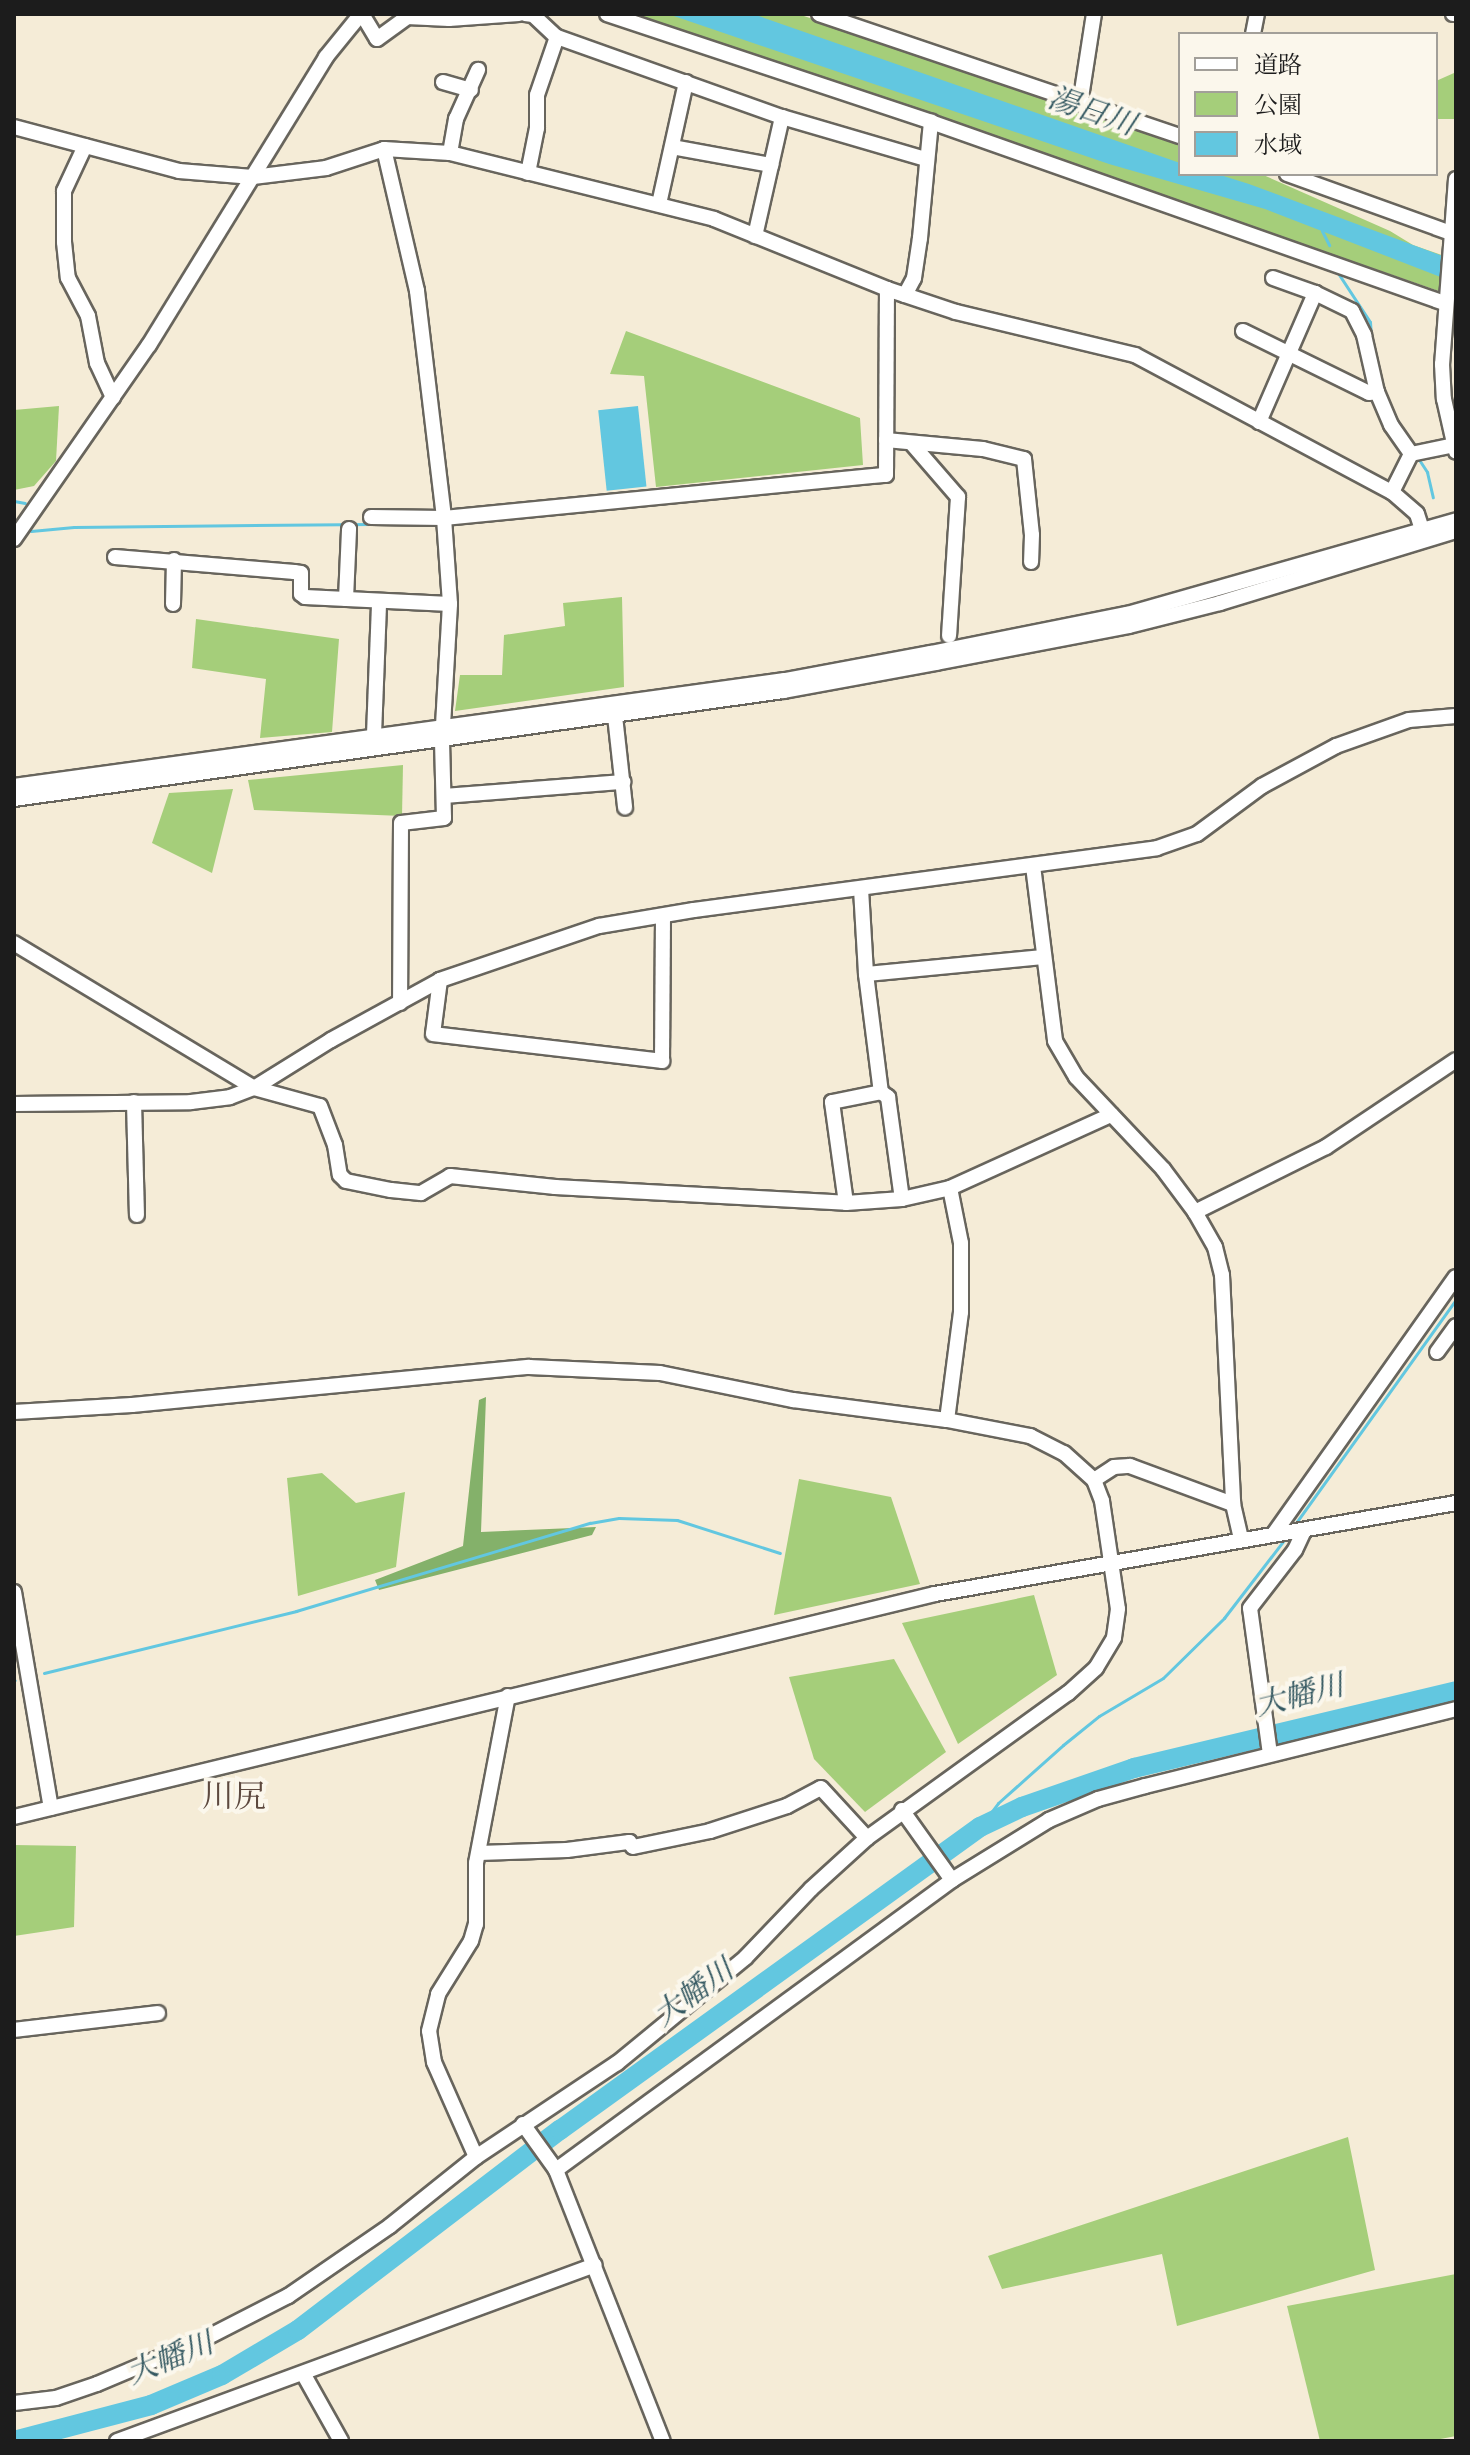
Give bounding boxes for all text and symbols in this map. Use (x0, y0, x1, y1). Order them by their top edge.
legend (1178, 32, 1438, 176)
text: 道路 (1254, 50, 1302, 84)
water label: 湯日川 (1043, 82, 1139, 146)
text: 公園 (1254, 90, 1302, 124)
text: 水域 (1254, 130, 1302, 164)
water label: 大幡川 (1252, 1670, 1348, 1726)
district label: 川尻 (202, 1780, 266, 1818)
water label: 大幡川 (648, 1954, 742, 2036)
water label: 大幡川 (123, 2327, 219, 2395)

